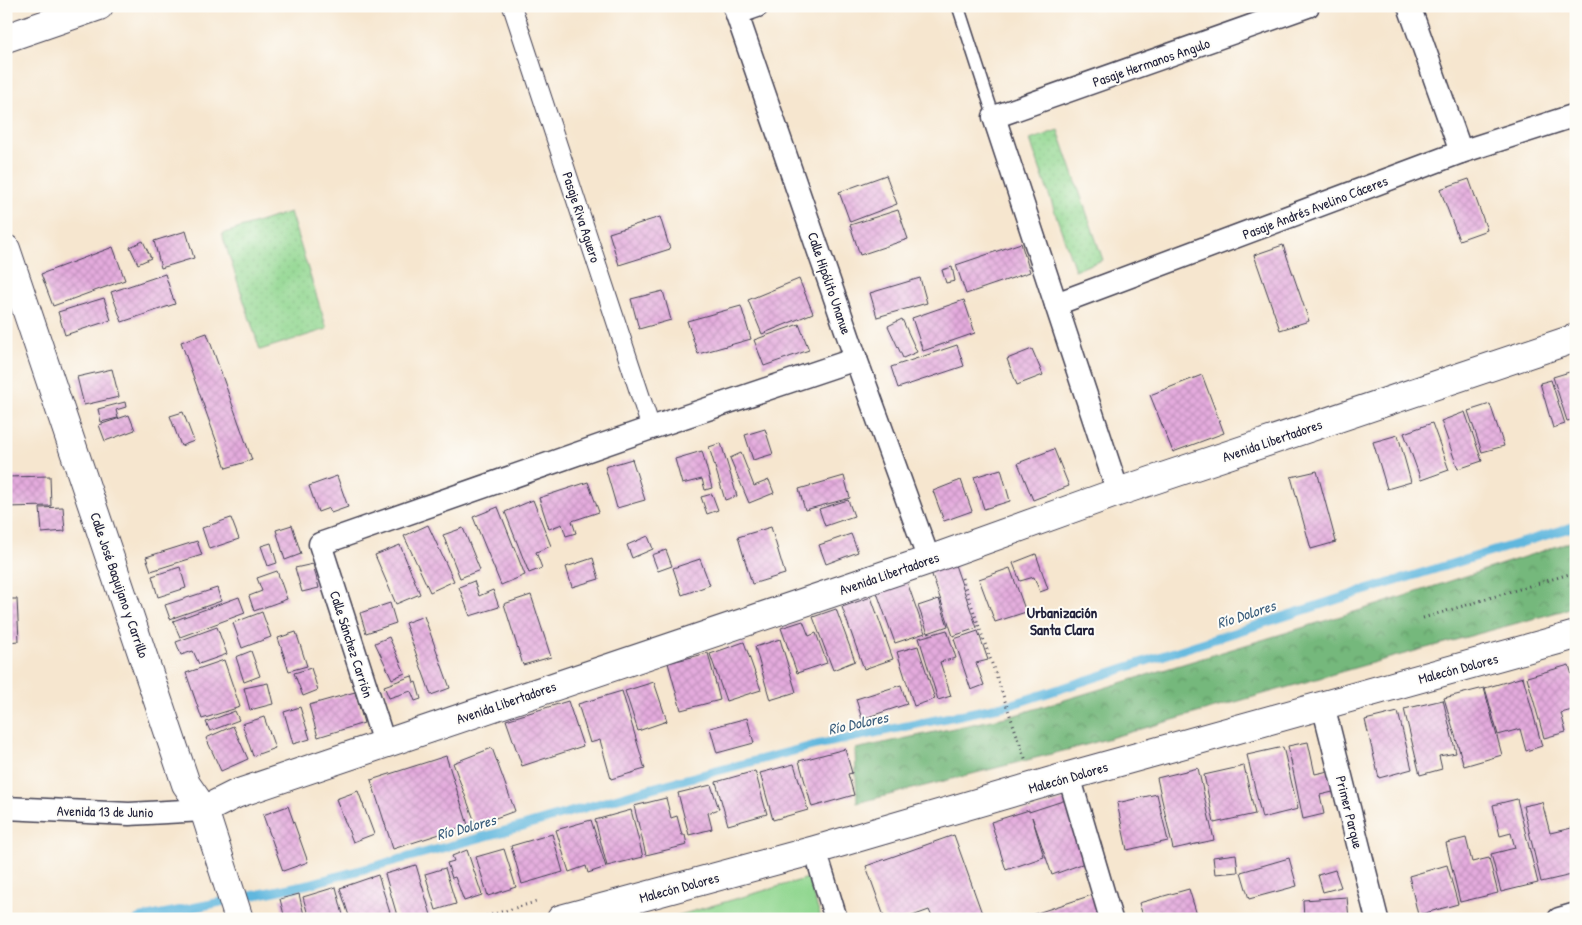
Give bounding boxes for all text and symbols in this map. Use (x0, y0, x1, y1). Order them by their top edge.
street label: Pasaje Hermanos Angulo (1090, 33, 1213, 92)
street label: Pasaje Riva Aguero (557, 169, 606, 265)
street label: Pasaje Andrés Avelino Cáceres (1240, 171, 1391, 244)
street label: Calle Hipólito Unanue (803, 229, 857, 337)
street label: Avenida Libertadores (1220, 414, 1324, 466)
street label: Calle José Baquijano y Carrillo (85, 510, 154, 661)
street label: Avenida Libertadores (837, 547, 941, 599)
street label: Calle Sánchez Carrión (326, 588, 378, 700)
water label: Río Dolores (1214, 594, 1279, 633)
district label: Urbanización Santa Clara (1027, 602, 1097, 640)
street label: Malecón Dolores (1416, 648, 1500, 688)
street label: Avenida Libertadores (454, 676, 558, 728)
water label: Río Dolores (826, 706, 891, 740)
street label: Malecón Dolores (1026, 757, 1110, 797)
street label: Primer Parque (1331, 774, 1368, 851)
street label: Avenida 13 de Junio (57, 801, 154, 821)
water label: Río Dolores (434, 809, 499, 845)
street label: Malecón Dolores (637, 867, 721, 907)

